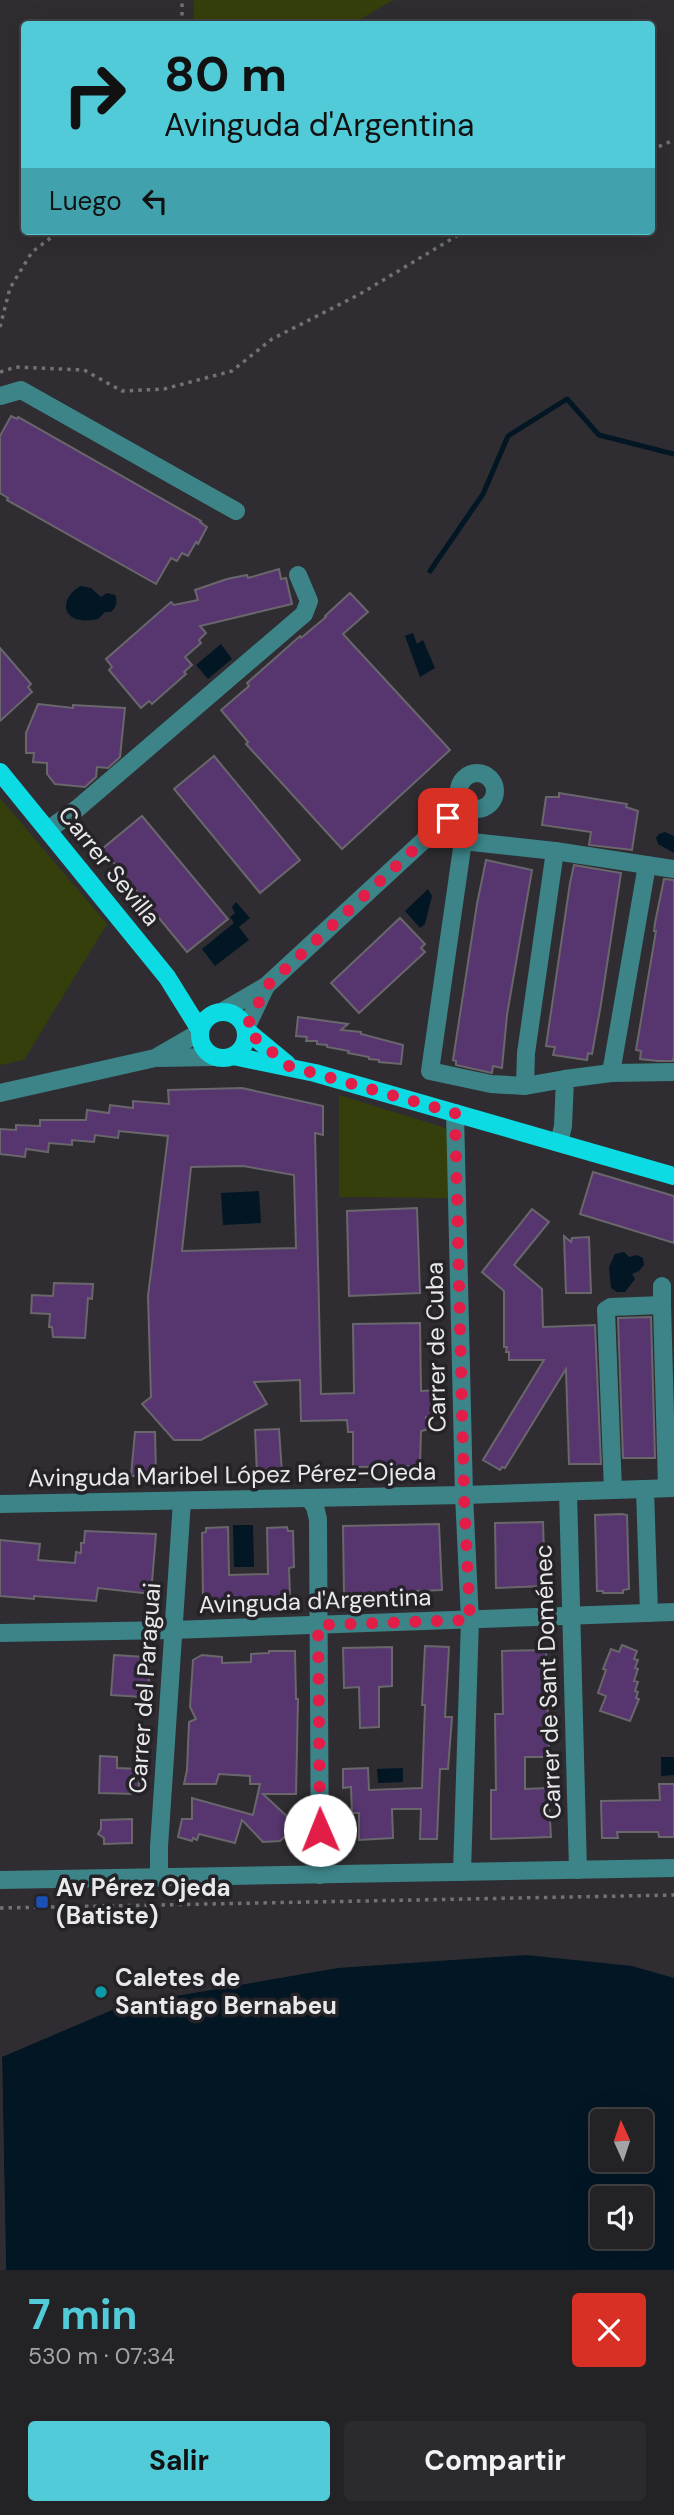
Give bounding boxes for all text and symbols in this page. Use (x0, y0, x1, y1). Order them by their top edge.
text: 80 m (164, 42, 287, 106)
icon: right (49, 49, 140, 140)
text: Avinguda d'Argentina (164, 104, 474, 146)
icon: left (136, 182, 174, 220)
text: Luego (49, 184, 122, 218)
pin (418, 788, 478, 848)
street label: Carrer Sevilla (51, 799, 167, 932)
icon: arrive (429, 799, 467, 837)
street label: Carrer de Cuba (419, 1261, 452, 1433)
street label: Avinguda Maribel López Pérez-Ojeda (28, 1455, 436, 1494)
street label: Carrer de Sant Doménec (527, 1544, 568, 1820)
street label: Avinguda d'Argentina (198, 1581, 432, 1620)
street label: Carrer del Paraguai (122, 1582, 167, 1794)
position arrow (283, 1793, 357, 1867)
place label: Av Pérez Ojeda (Batiste) (56, 1872, 231, 1931)
marker: Av Pérez Ojeda (Batiste) (34, 1894, 50, 1910)
place label: Caletes de Santiago Bernabeu (115, 1962, 337, 2021)
marker: Caletes de Santiago Bernabeu (93, 1984, 109, 2000)
north arrow (590, 2109, 653, 2172)
map controls (590, 2109, 653, 2249)
button: sound (590, 2186, 653, 2249)
text: 7 min (28, 2287, 137, 2342)
button: close (572, 2293, 646, 2367)
text: 530 m · 07:34 (28, 2341, 175, 2371)
button: Salir (28, 2421, 330, 2501)
button: Compartir (344, 2421, 646, 2501)

